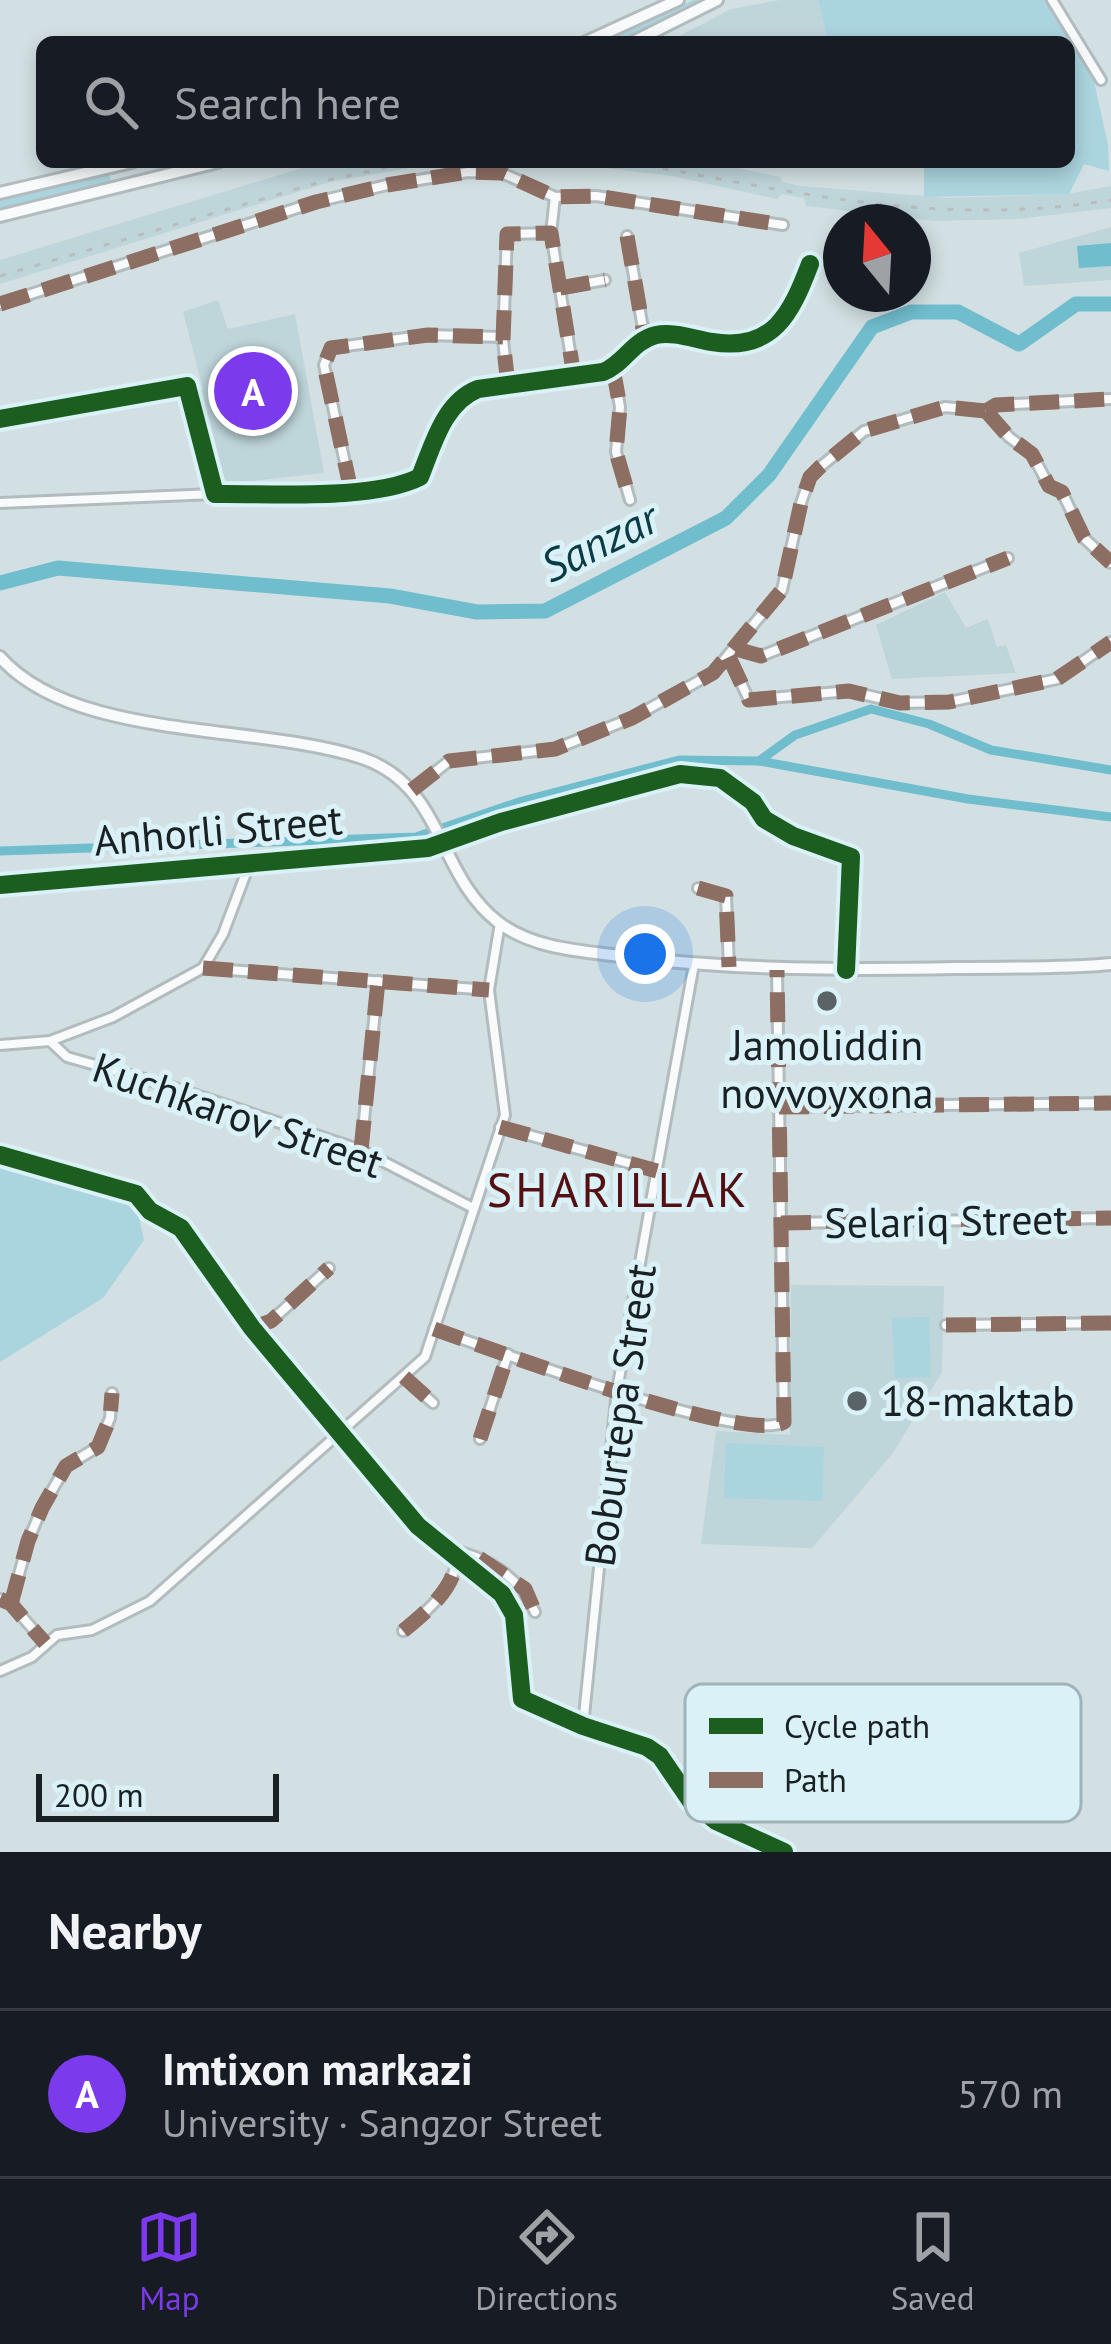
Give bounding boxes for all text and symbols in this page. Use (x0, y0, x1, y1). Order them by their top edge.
search box (36, 36, 1075, 168)
icon: search (78, 69, 144, 135)
text: Search here (174, 73, 401, 131)
north arrow (823, 204, 931, 312)
pin: A (214, 346, 292, 436)
water label: Sanzar (530, 487, 670, 594)
street label: Anhorli Street (91, 791, 345, 868)
your location (615, 924, 675, 984)
marker: Jamoliddin novvoyxona (814, 988, 840, 1014)
place label: Jamoliddin novvoyxona (720, 1017, 934, 1120)
street label: Kuchkarov Street (86, 1039, 391, 1190)
district label: SHARILLAK (487, 1158, 749, 1220)
street label: Selariq Street (824, 1191, 1068, 1250)
street label: Boburtepa Street (571, 1260, 668, 1570)
place label: 18-maktab (881, 1373, 1075, 1428)
marker: 18-maktab (844, 1388, 870, 1414)
legend (685, 1684, 1081, 1822)
text: Cycle path (784, 1704, 930, 1747)
text: Path (784, 1758, 847, 1801)
scale bar (36, 1768, 279, 1821)
text: 200 m (54, 1773, 144, 1816)
text: Nearby (48, 1897, 202, 1963)
text: Imtixon markazi (162, 2039, 473, 2097)
text: A (75, 2068, 99, 2119)
text: 570 m (957, 2068, 1063, 2119)
text: University · Sangzor Street (162, 2097, 602, 2148)
tab: Map (136, 2204, 202, 2319)
tab: Directions (475, 2204, 618, 2319)
tab: Saved (891, 2204, 975, 2319)

